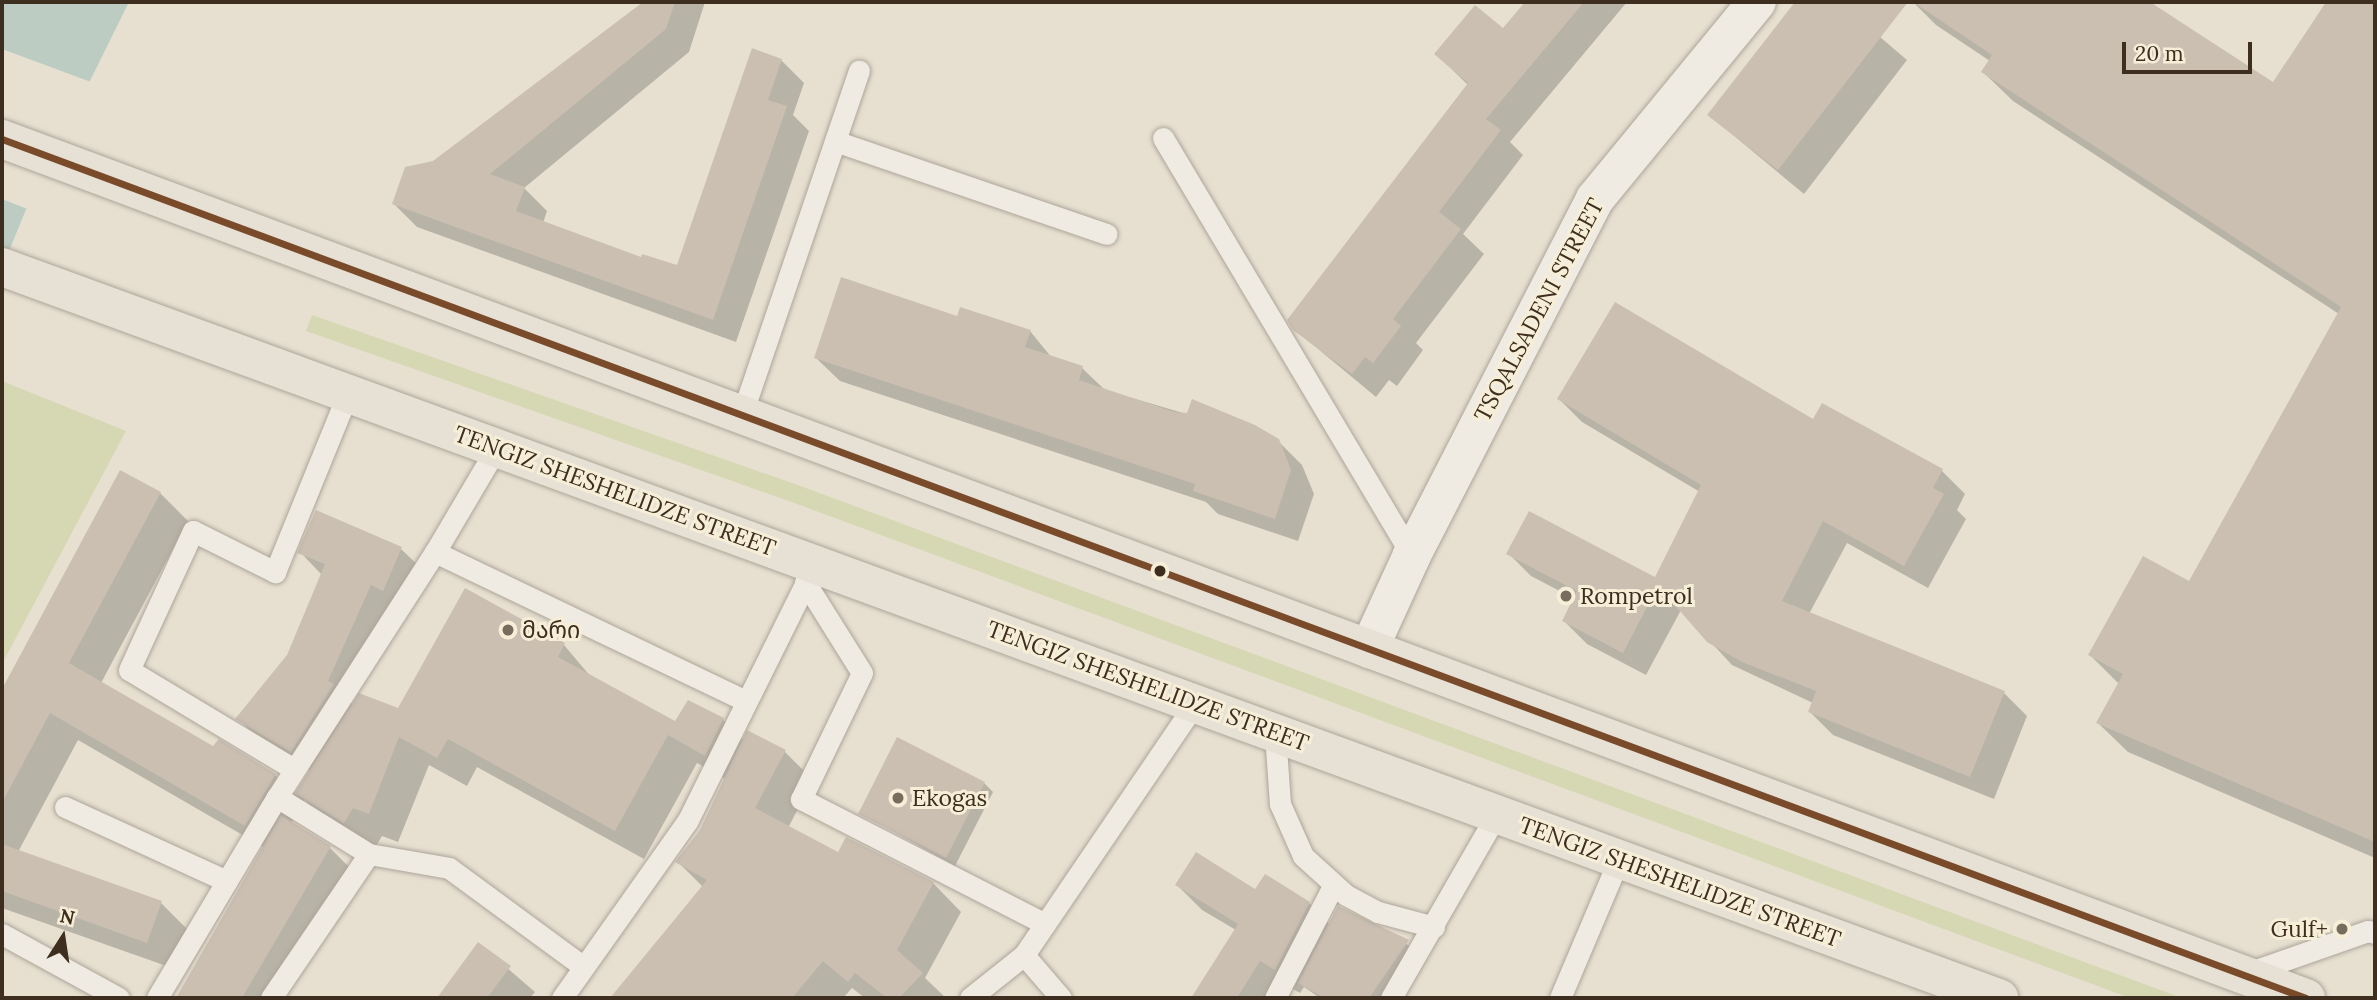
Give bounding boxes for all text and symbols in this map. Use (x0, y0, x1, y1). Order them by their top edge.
scale bar (2125, 28, 2254, 72)
text: 20 m (2135, 40, 2184, 67)
street label: TSQALSADENI STREET (1468, 194, 1610, 426)
street label: TENGIZ SHESHELIDZE STREET (450, 420, 780, 562)
unlabelled marker (1153, 564, 1167, 578)
place label: Rompetrol (1580, 582, 1693, 610)
marker: Rompetrol (1558, 588, 1574, 604)
street label: TENGIZ SHESHELIDZE STREET (983, 615, 1313, 757)
place label: მარი (522, 616, 580, 644)
marker: მარი (500, 622, 516, 638)
place label: Ekogas (912, 784, 987, 812)
marker: Ekogas (890, 790, 906, 806)
street label: TENGIZ SHESHELIDZE STREET (1515, 811, 1845, 953)
north arrow (28, 902, 98, 972)
text: N (58, 903, 77, 930)
place label: Gulf+ (2271, 915, 2328, 943)
marker: Gulf+ (2334, 921, 2350, 937)

